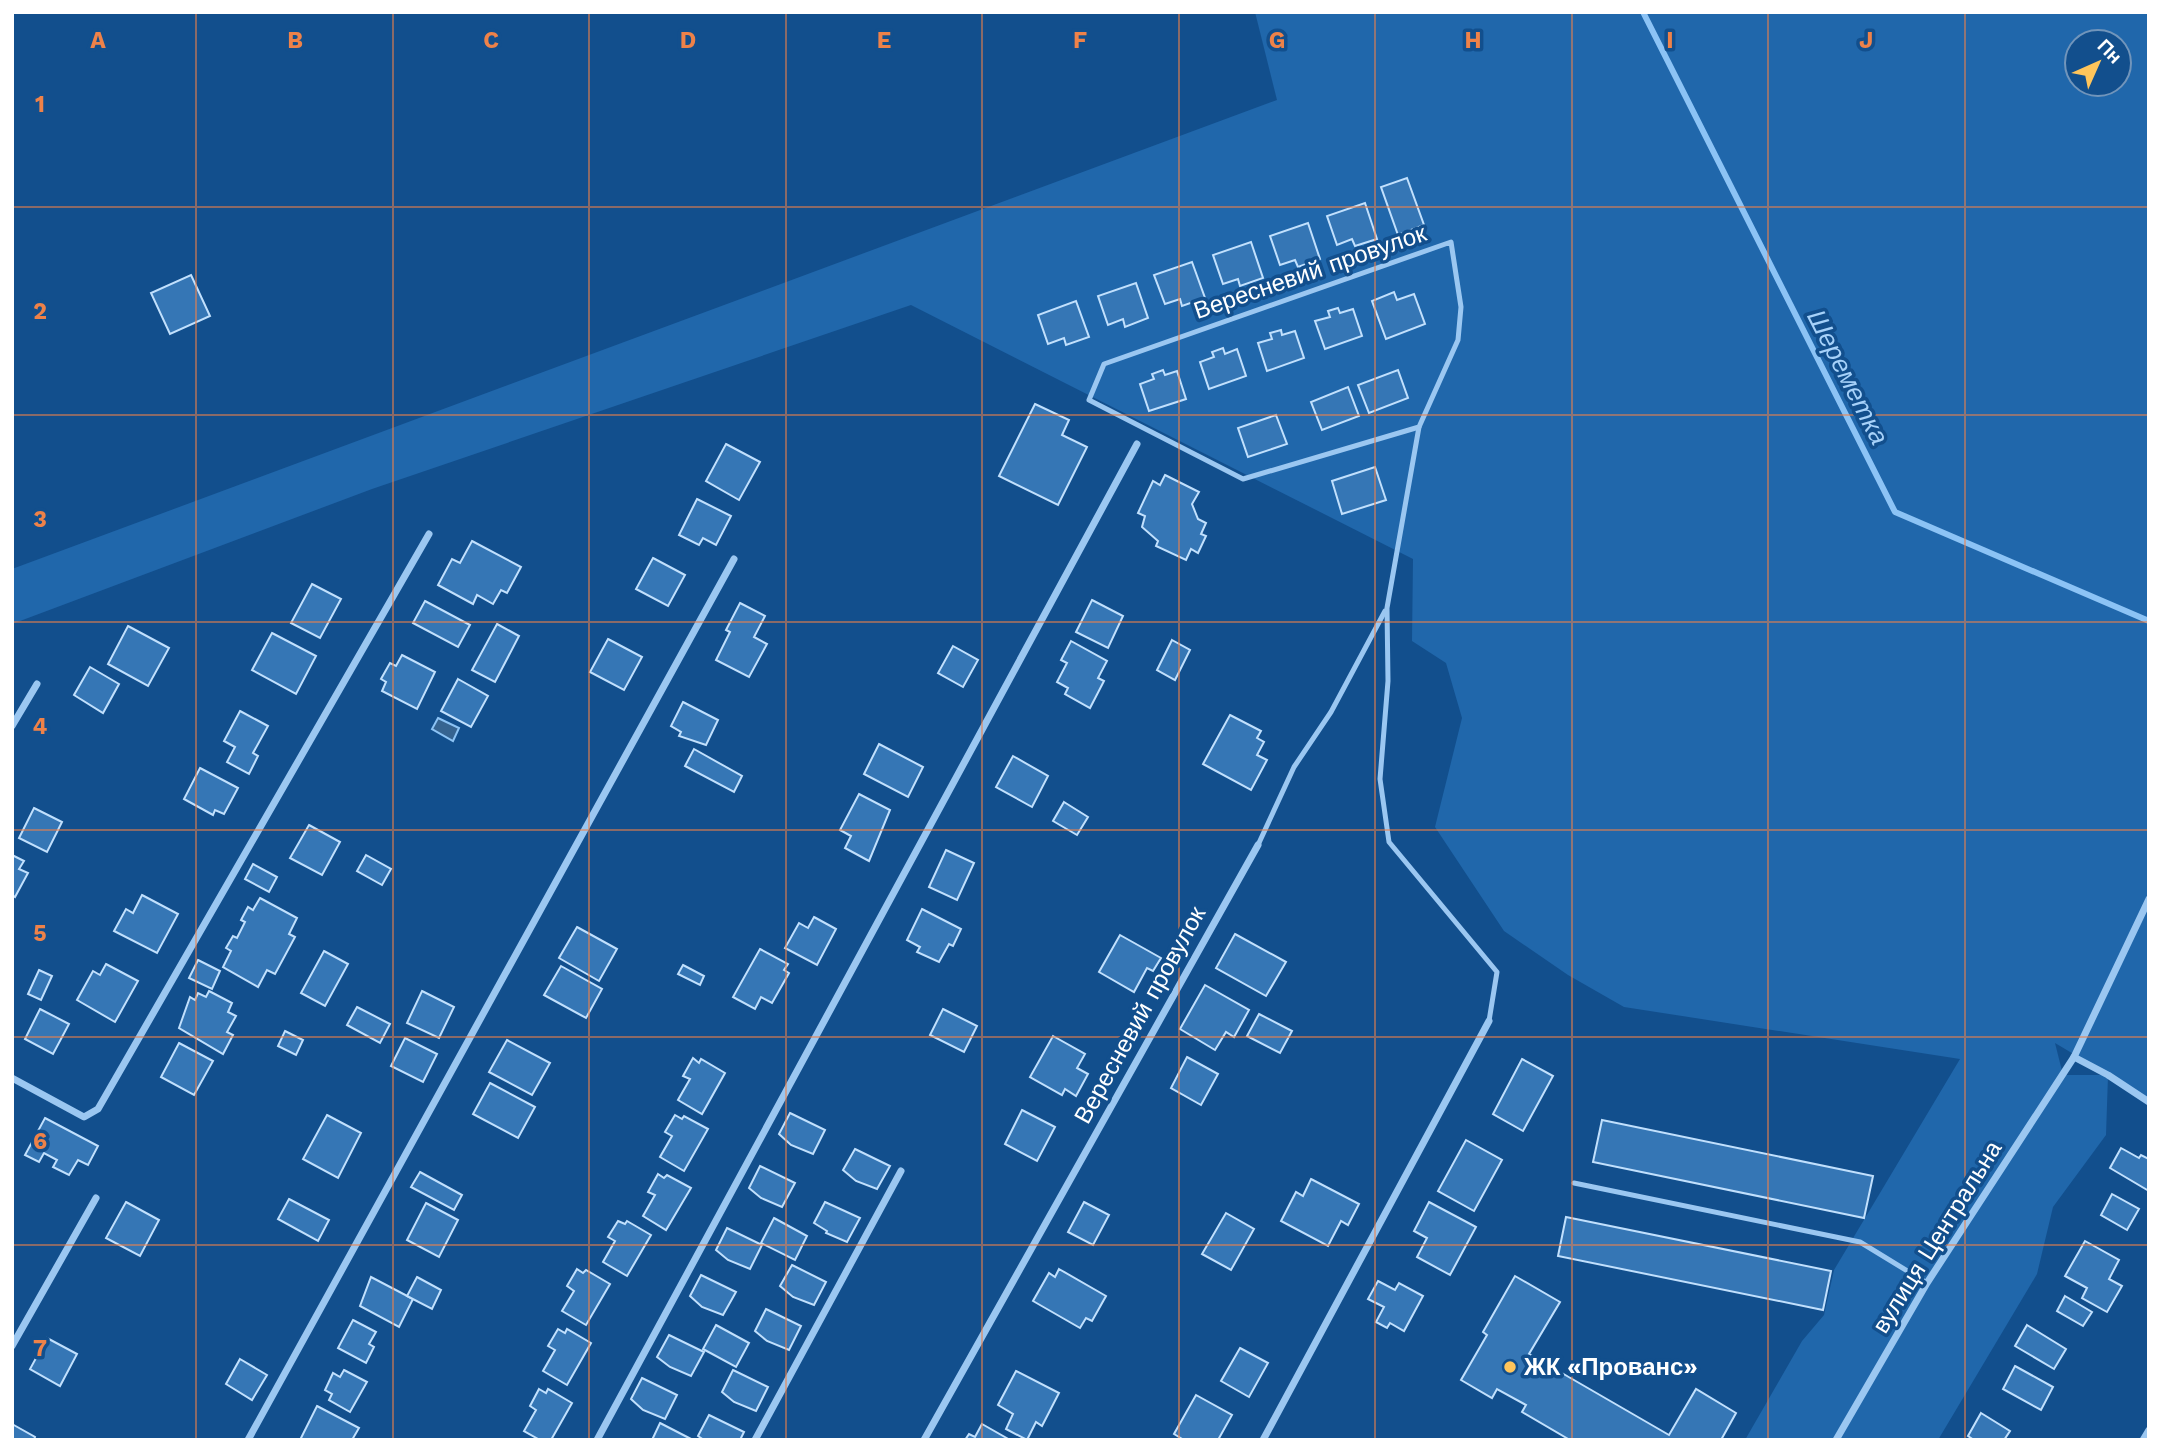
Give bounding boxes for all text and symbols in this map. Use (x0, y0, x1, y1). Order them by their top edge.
text: A (90, 27, 106, 54)
text: B (287, 27, 303, 54)
text: C (483, 27, 499, 54)
text: D (680, 27, 696, 54)
text: E (877, 27, 891, 54)
text: F (1073, 27, 1087, 54)
text: G (1269, 27, 1285, 54)
text: H (1464, 27, 1482, 54)
text: I (1666, 27, 1674, 54)
text: J (1859, 27, 1873, 54)
north arrow (2063, 28, 2133, 98)
text: Пн (2093, 34, 2127, 68)
text: 1 (35, 91, 45, 118)
street label: Вересневий провулок (1190, 219, 1430, 325)
text: 2 (33, 298, 47, 325)
water label: Шереметка (1801, 305, 1895, 449)
text: 3 (33, 506, 47, 533)
text: 4 (33, 713, 48, 740)
street label: Вересневий провулок (1069, 901, 1212, 1128)
text: 5 (33, 920, 47, 947)
text: 6 (33, 1128, 47, 1155)
street label: вулиця Центральна (1867, 1135, 2008, 1338)
text: 7 (33, 1335, 47, 1362)
place label: ЖК «Прованс» (1523, 1353, 1697, 1381)
marker: ЖК «Прованс» (1502, 1359, 1518, 1375)

